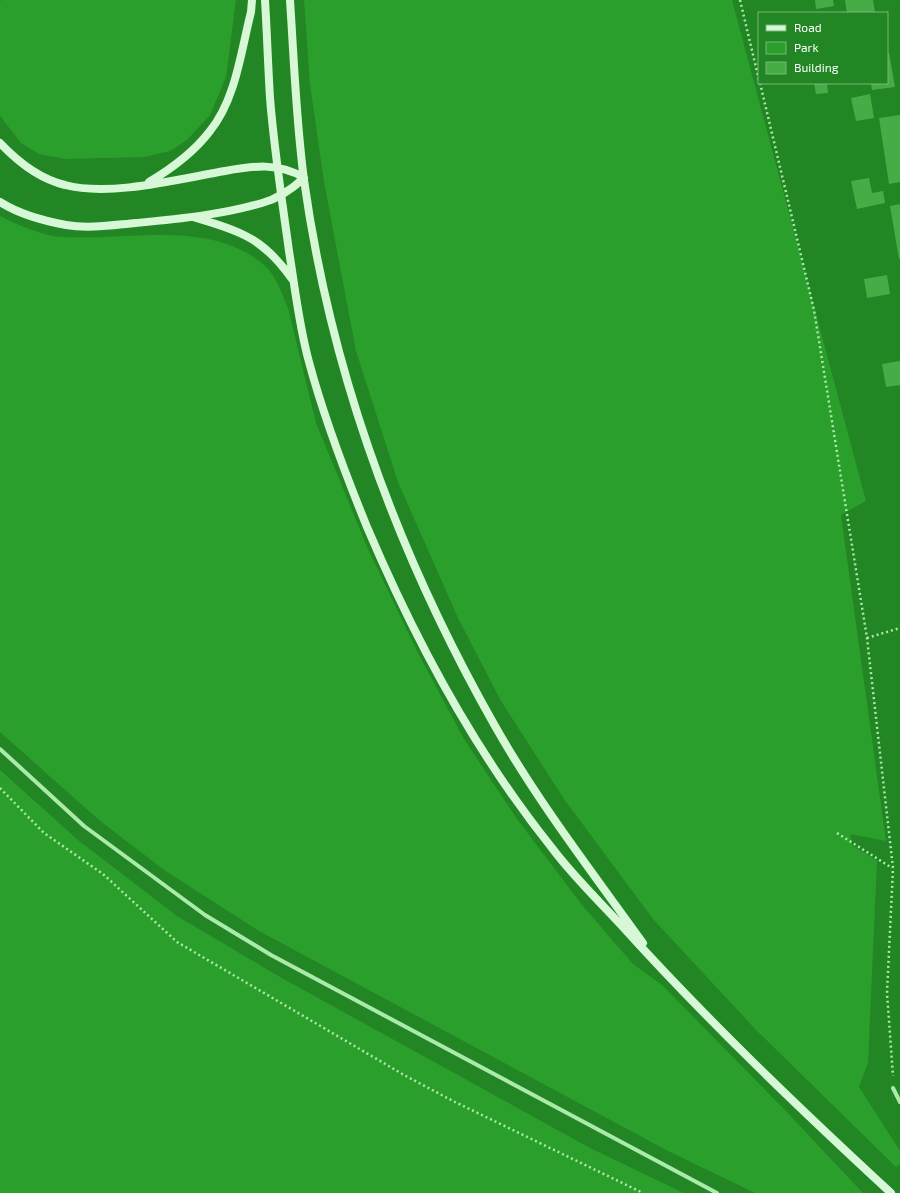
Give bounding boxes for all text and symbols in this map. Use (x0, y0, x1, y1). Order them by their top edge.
legend (758, 12, 888, 84)
text: Road (794, 20, 822, 34)
text: Park (794, 40, 819, 54)
text: Building (794, 60, 839, 74)

